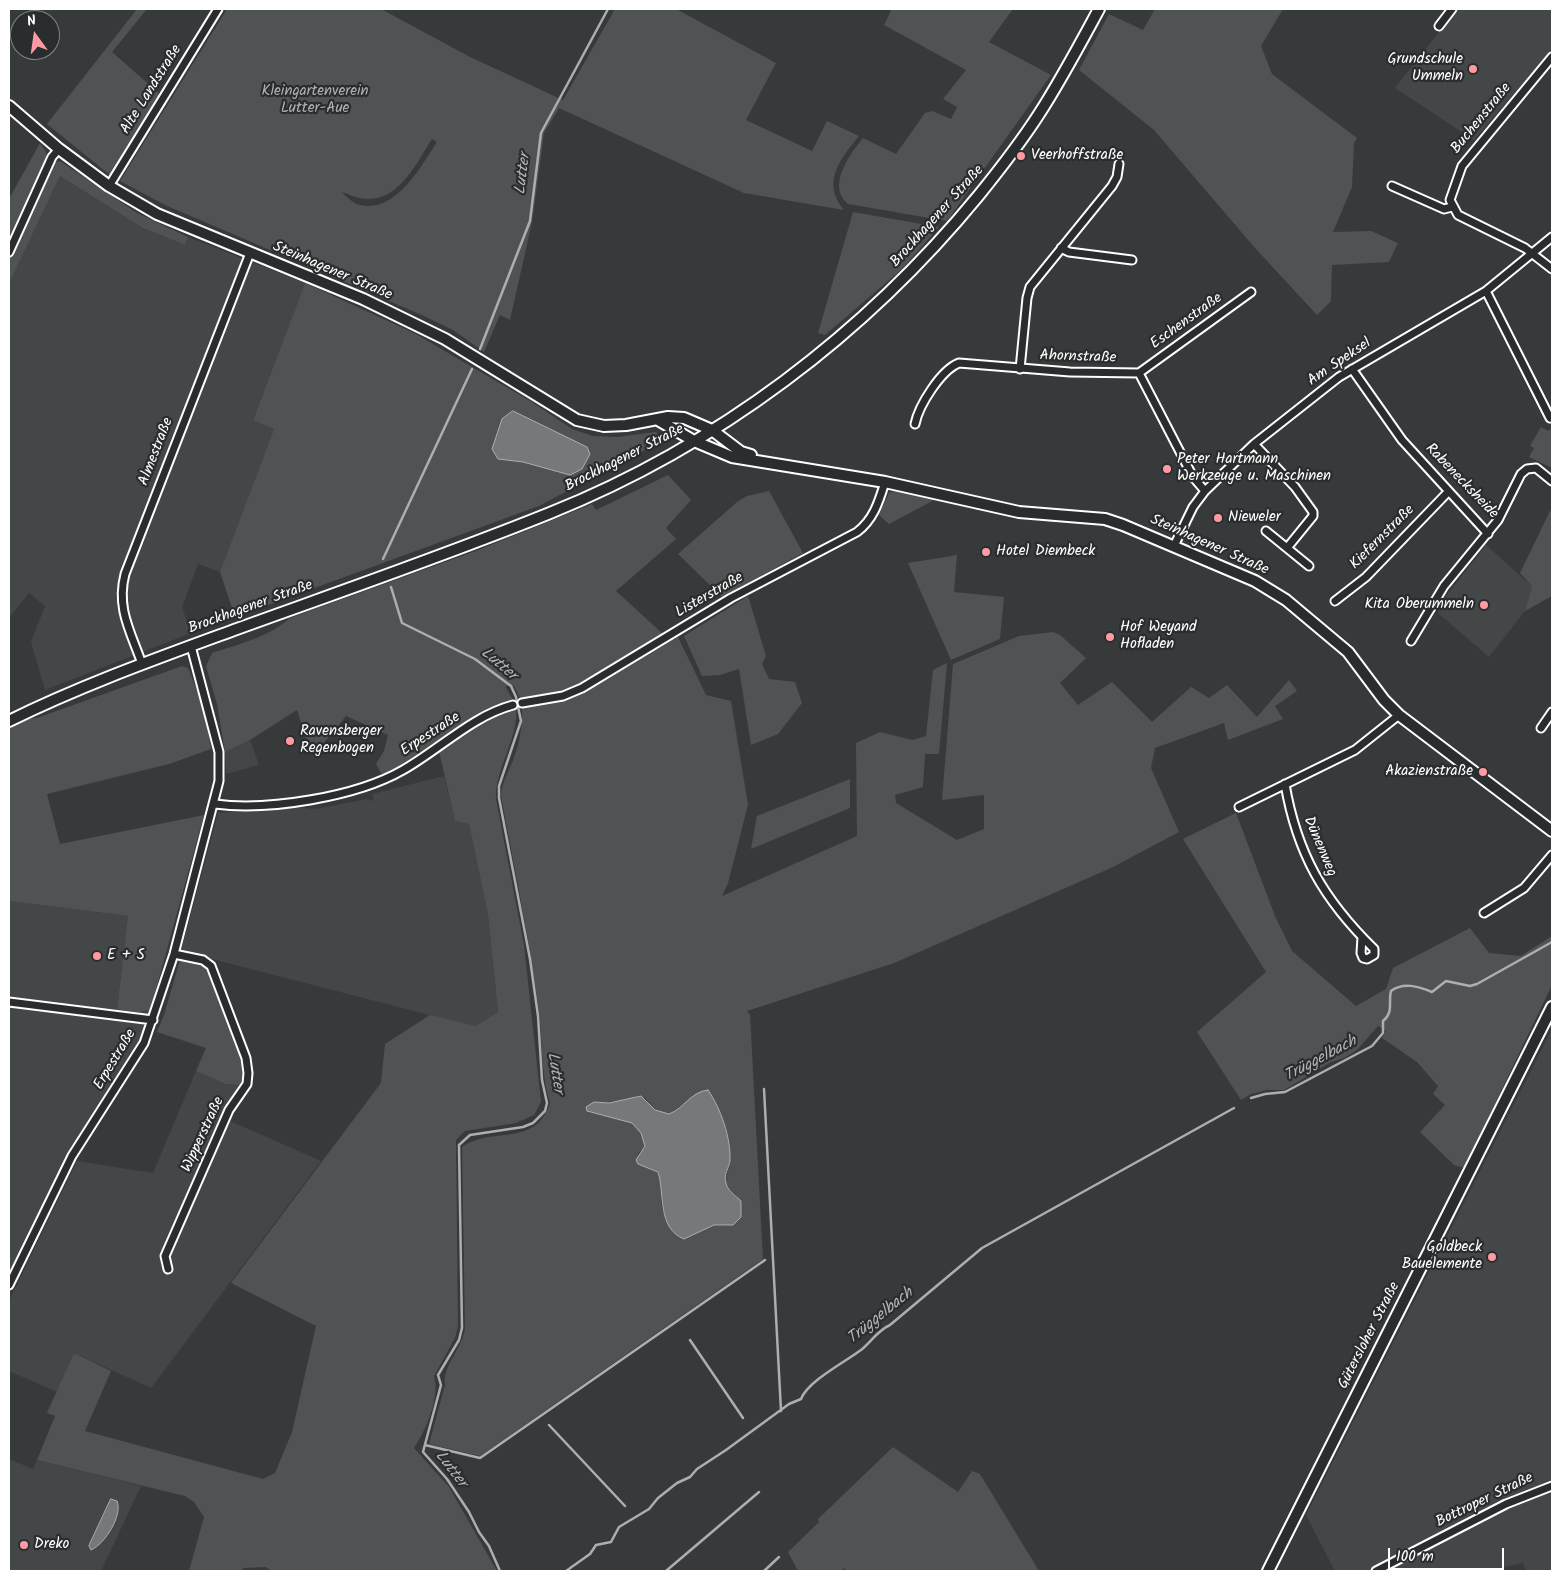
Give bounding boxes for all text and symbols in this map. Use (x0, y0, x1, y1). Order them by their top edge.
north arrow (10, 10, 60, 60)
text: N (25, 10, 39, 33)
street label: Alte Landstraße (117, 42, 187, 138)
place label: Grundschule Ummeln (1387, 51, 1463, 86)
marker: Grundschule Ummeln (1467, 63, 1479, 75)
street label: Buchenstraße (1448, 80, 1516, 158)
park label: Kleingartenverein Lutter-Aue (262, 83, 368, 118)
place label: Veerhoffstraße (1031, 147, 1123, 165)
marker: Veerhoffstraße (1015, 150, 1027, 162)
water label: Lutter (512, 152, 536, 196)
street label: Brockhagener Straße (887, 162, 989, 272)
street label: Steinhagener Straße (270, 239, 394, 305)
street label: Eschenstraße (1148, 290, 1226, 354)
street label: Am Speksel (1305, 335, 1375, 391)
street label: Ahornstraße (1039, 348, 1117, 368)
street label: Almestraße (136, 416, 178, 488)
street label: Brockhagener Straße (563, 421, 687, 497)
street label: Rabenecksheide (1421, 441, 1501, 523)
place label: Peter Hartmann Werkzeuge u. Maschinen (1177, 451, 1331, 486)
marker: Peter Hartmann Werkzeuge u. Maschinen (1161, 463, 1173, 475)
street label: Kiefernstraße (1347, 502, 1419, 574)
place label: Nieweler (1228, 509, 1281, 527)
street label: Steinhagener Straße (1147, 512, 1271, 580)
marker: Nieweler (1212, 512, 1224, 524)
place label: Hotel Diembeck (996, 543, 1095, 561)
marker: Hotel Diembeck (980, 546, 992, 558)
street label: Listerstraße (673, 569, 747, 623)
street label: Brockhagener Straße (186, 577, 316, 639)
place label: Kita Oberummeln (1364, 596, 1474, 614)
marker: Kita Oberummeln (1478, 599, 1490, 611)
place label: Hof Weyand Hofladen (1120, 619, 1197, 654)
marker: Hof Weyand Hofladen (1104, 631, 1116, 643)
water label: Lutter (476, 644, 520, 686)
street label: Erpestraße (398, 709, 464, 761)
place label: Ravensberger Regenbogen (300, 723, 382, 758)
marker: Ravensberger Regenbogen (284, 735, 296, 747)
place label: Akazienstraße (1385, 763, 1473, 781)
marker: Akazienstraße (1477, 766, 1489, 778)
street label: Dünenweg (1298, 814, 1340, 880)
place label: E + S (107, 947, 145, 965)
marker: E + S (91, 950, 103, 962)
street label: Erpestraße (91, 1026, 141, 1094)
water label: Trüggelbach (1281, 1033, 1361, 1087)
water label: Lutter (541, 1051, 567, 1095)
street label: Wipperstraße (179, 1094, 229, 1176)
place label: Goldbeck Bauelemente (1402, 1239, 1482, 1274)
marker: Goldbeck Bauelemente (1486, 1251, 1498, 1263)
street label: Gütersloher Straße (1335, 1279, 1405, 1393)
water label: Trüggelbach (844, 1285, 918, 1349)
water label: Lutter (430, 1448, 470, 1492)
street label: Bottroper Straße (1433, 1470, 1537, 1532)
place label: Dreko (34, 1536, 69, 1554)
scale bar (1391, 1538, 1507, 1570)
marker: Dreko (18, 1539, 30, 1551)
text: 100 m (1396, 1545, 1434, 1569)

